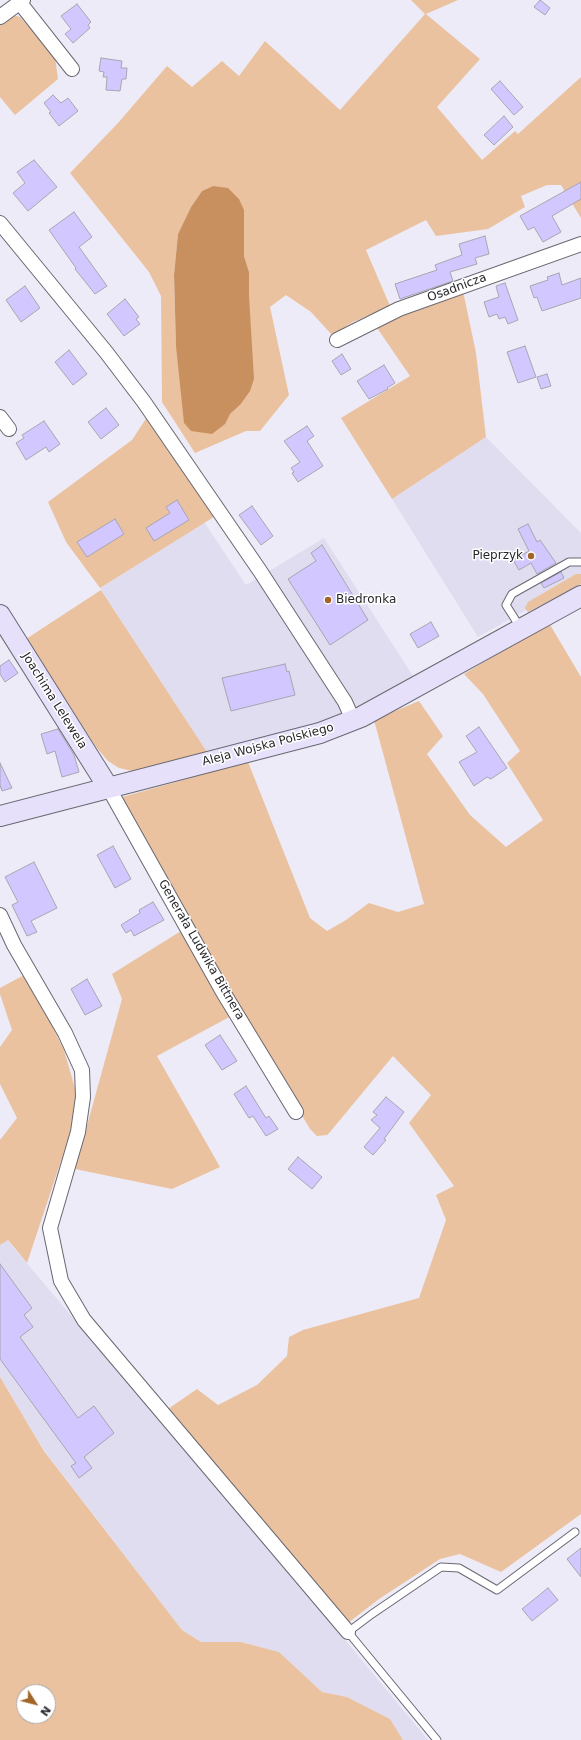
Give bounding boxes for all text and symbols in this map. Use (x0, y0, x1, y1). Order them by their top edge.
street label: Osadnicza (425, 271, 489, 305)
place label: Pieprzyk (472, 549, 523, 563)
marker: Pieprzyk (526, 551, 536, 561)
place label: Biedronka (336, 593, 396, 607)
marker: Biedronka (323, 595, 333, 605)
street label: Joachima Lelewela (18, 650, 90, 752)
street label: Aleja Wojska Polskiego (201, 720, 335, 770)
street label: Generała Ludwika Bittnera (155, 877, 247, 1023)
north arrow (16, 1684, 56, 1724)
text: N (37, 1703, 53, 1718)

